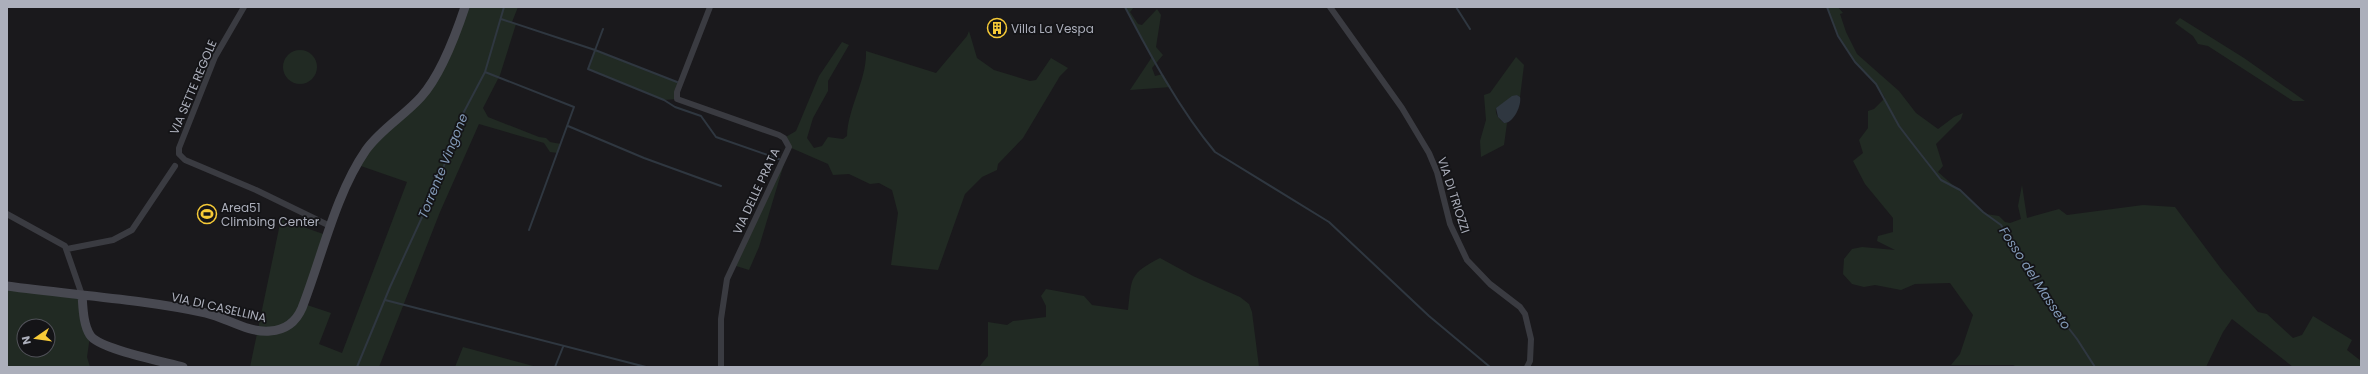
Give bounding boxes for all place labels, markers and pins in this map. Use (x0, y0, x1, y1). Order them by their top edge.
building icon: Villa La Vespa (986, 17, 1008, 39)
place label: Villa La Vespa (1011, 20, 1094, 37)
place label: Area51 Climbing Center (221, 199, 320, 230)
sports icon: Area51 Climbing Center (196, 203, 218, 225)

